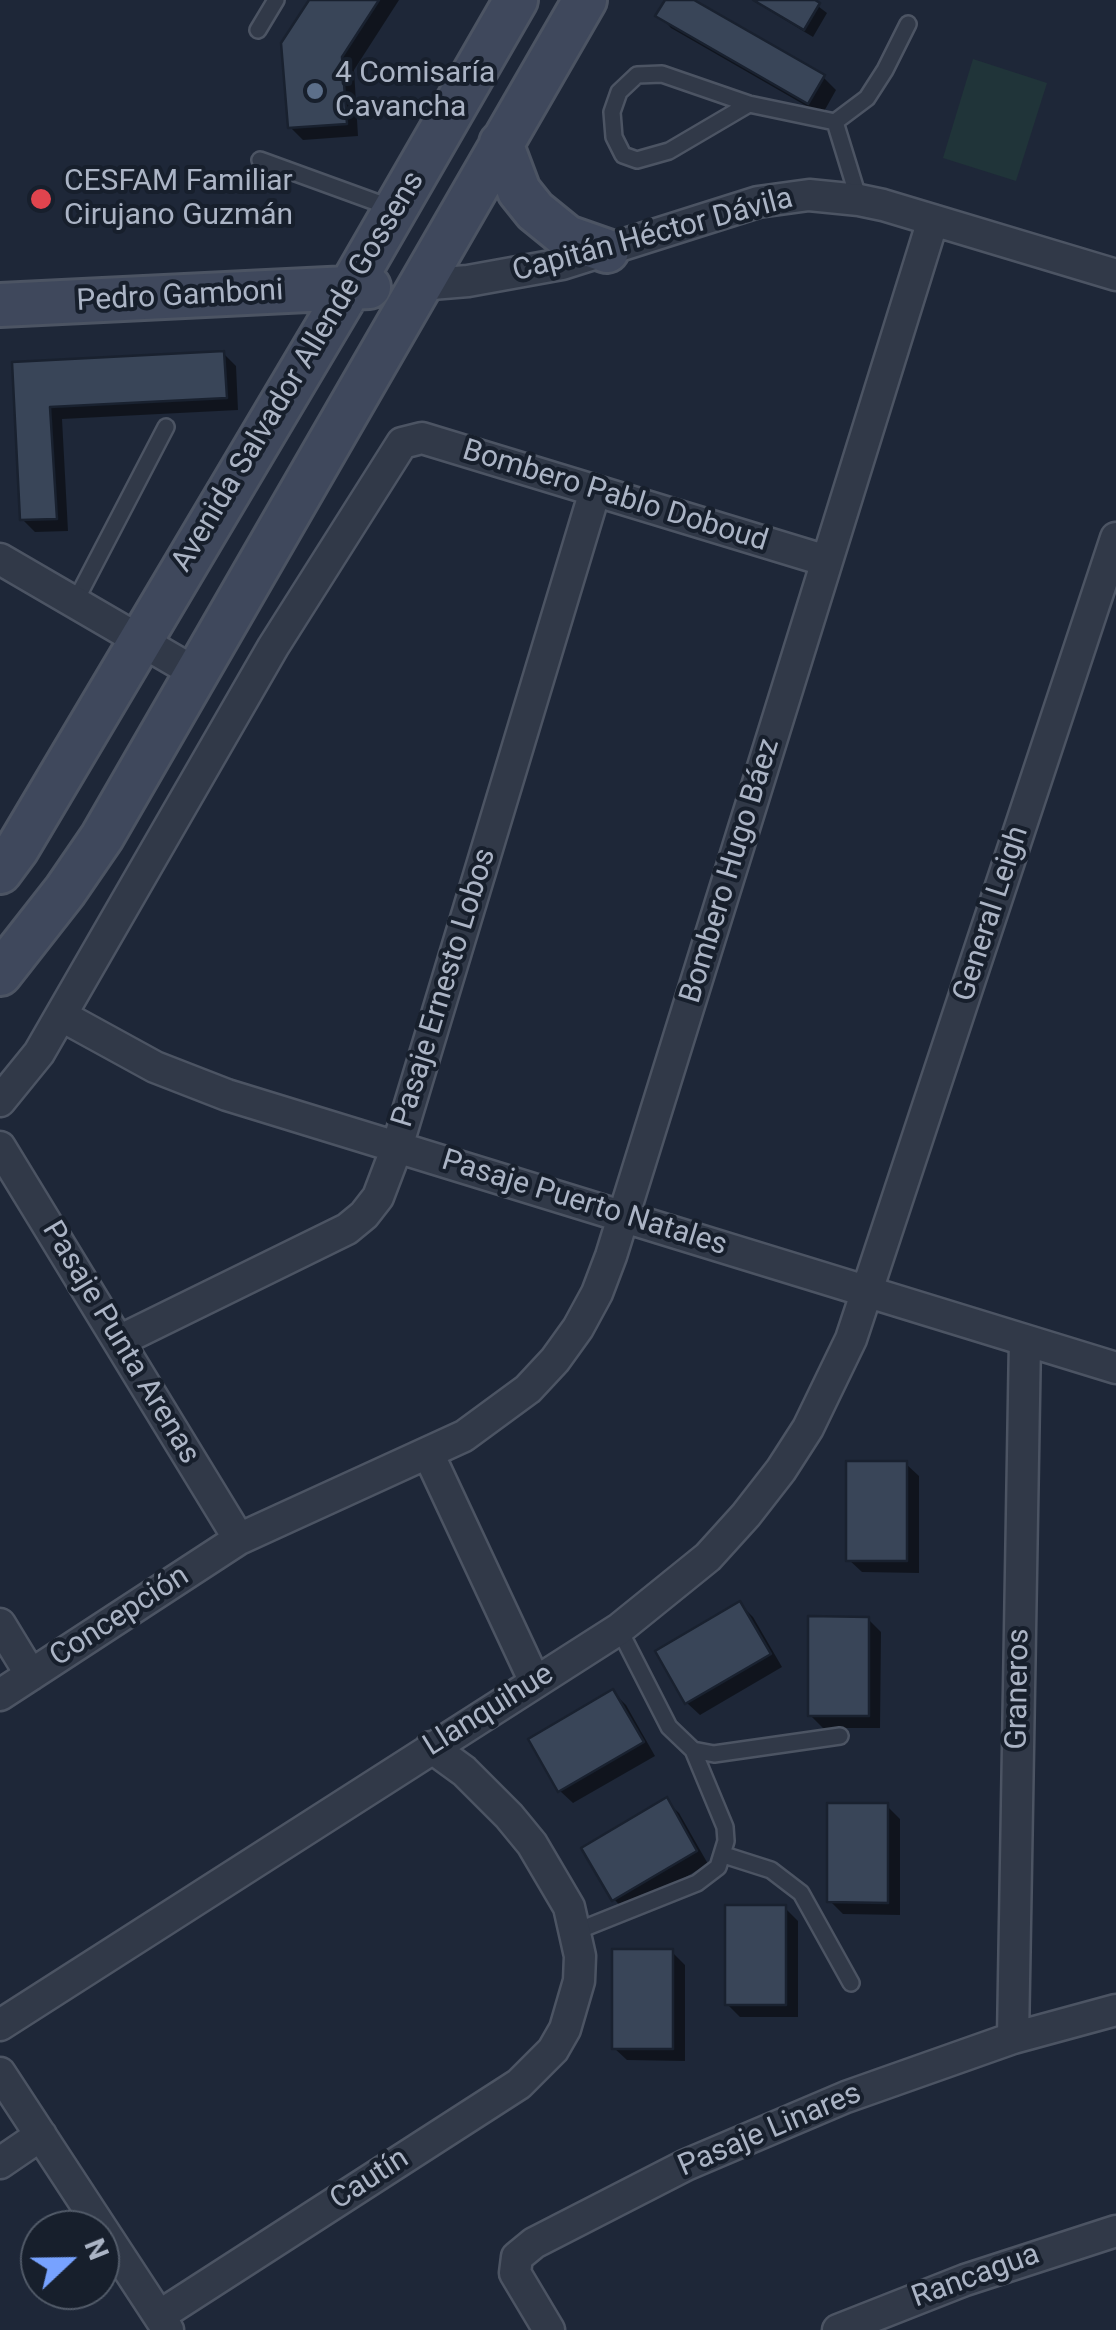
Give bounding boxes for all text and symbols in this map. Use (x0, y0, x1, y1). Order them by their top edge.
place label: 4 Comisaría Cavancha (335, 56, 495, 126)
marker: 4 Comisaría Cavancha (304, 80, 326, 102)
place label: CESFAM Familiar Cirujano Guzmán (64, 164, 293, 234)
street label: Avenida Salvador Allende Gossens (165, 165, 433, 579)
street label: Capitán Héctor Dávila (509, 181, 797, 291)
marker: CESFAM Familiar Cirujano Guzmán (28, 186, 54, 212)
street label: Pedro Gamboni (76, 274, 284, 320)
street label: Bombero Pablo Doboud (458, 433, 772, 561)
street label: Bombero Hugo Báez (674, 735, 788, 1007)
street label: General Leigh (947, 822, 1037, 1006)
street label: Pasaje Ernesto Lobos (385, 844, 505, 1132)
street label: Pasaje Puerto Natales (437, 1143, 731, 1265)
street label: Pasaje Punta Arenas (33, 1215, 207, 1471)
street label: Concepción (44, 1559, 196, 1675)
street label: Graneros (1000, 1628, 1038, 1750)
street label: Llanquihue (417, 1657, 561, 1765)
street label: Pasaje Linares (673, 2076, 867, 2186)
street label: Cautín (324, 2141, 416, 2219)
north arrow (20, 2210, 120, 2310)
text: N (77, 2234, 115, 2265)
street label: Rancagua (907, 2237, 1045, 2317)

